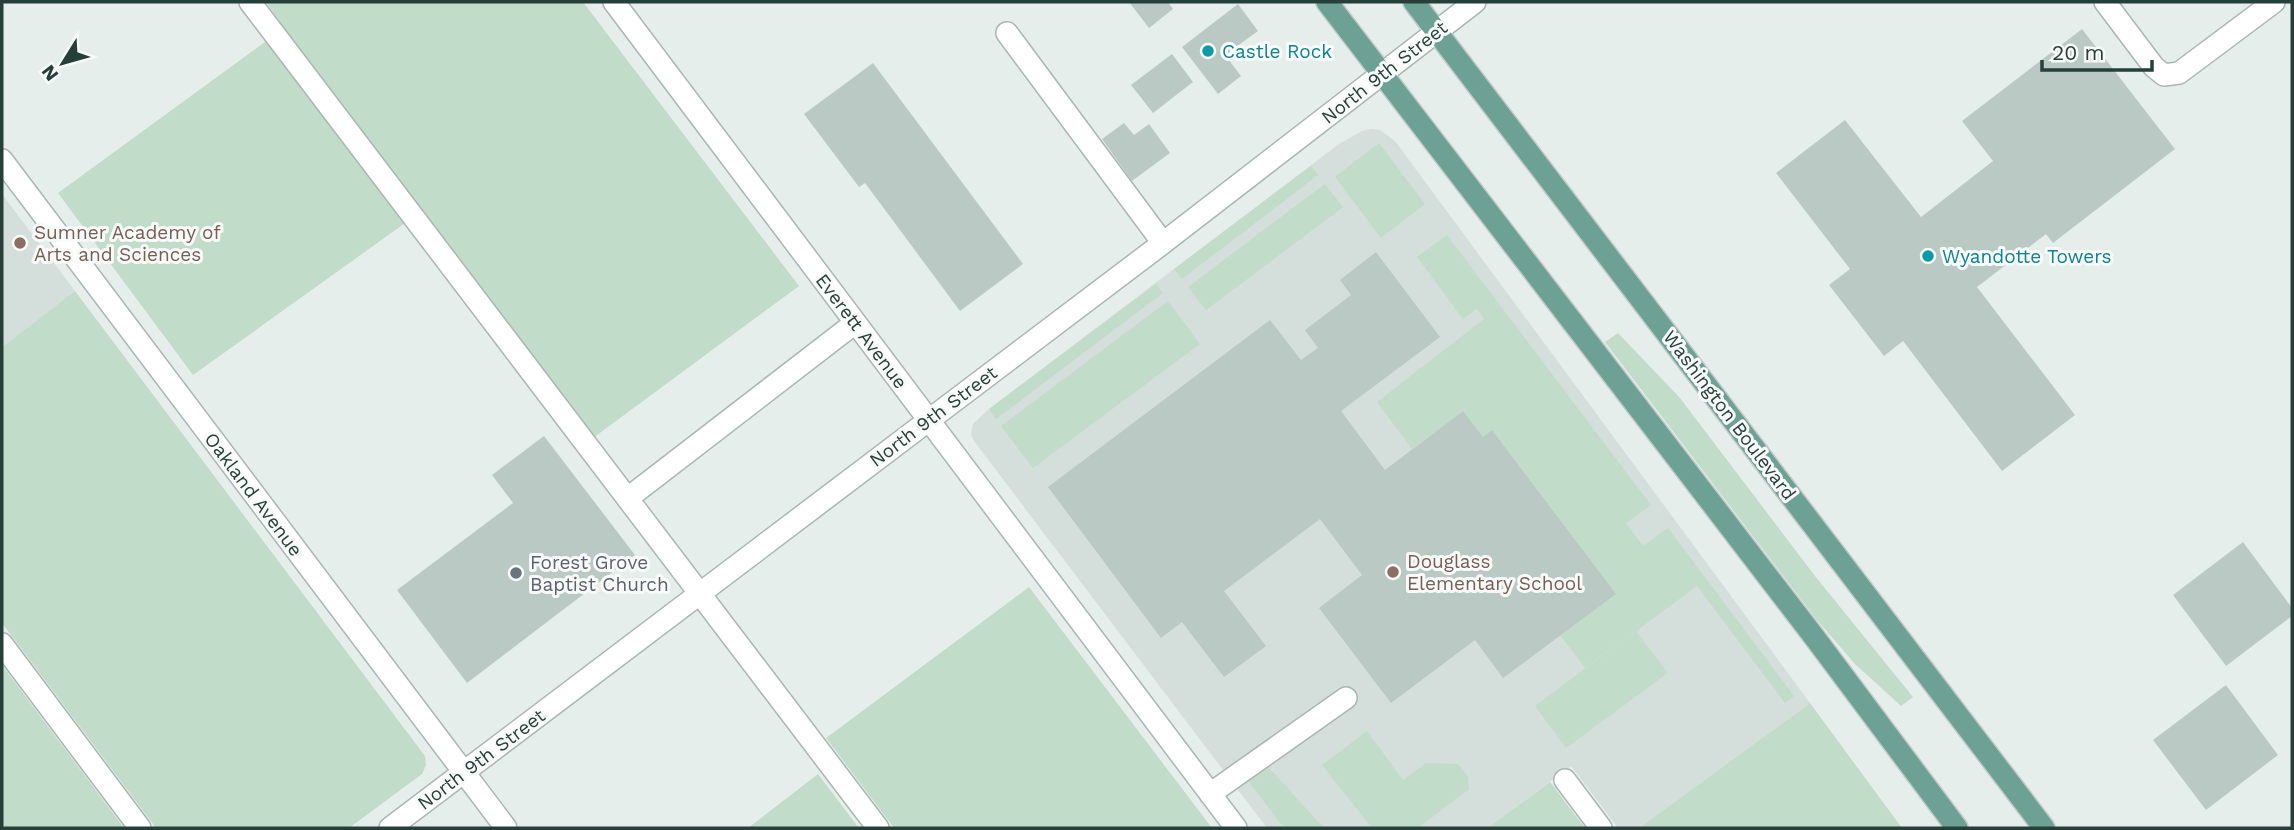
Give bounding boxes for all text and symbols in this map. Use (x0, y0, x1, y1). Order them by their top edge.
street label: North 9th Street (1317, 16, 1452, 129)
north arrow (28, 28, 98, 98)
scale bar (2042, 28, 2152, 72)
place label: Castle Rock (1222, 40, 1332, 63)
text: 20 m (2052, 40, 2104, 65)
marker: Castle Rock (1200, 43, 1216, 59)
text: N (36, 60, 63, 85)
place label: Sumner Academy of Arts and Sciences (34, 221, 221, 266)
marker: Sumner Academy of Arts and Sciences (12, 235, 28, 251)
place label: Wyandotte Towers (1942, 245, 2112, 268)
marker: Wyandotte Towers (1920, 248, 1936, 264)
street label: Everett Avenue (811, 269, 912, 393)
street label: Washington Boulevard (1658, 326, 1801, 505)
street label: North 9th Street (865, 361, 1002, 472)
street label: Oakland Avenue (200, 428, 308, 561)
place label: Douglass Elementary School (1407, 550, 1582, 595)
place label: Forest Grove Baptist Church (530, 551, 669, 596)
marker: Douglass Elementary School (1385, 564, 1401, 580)
marker: Forest Grove Baptist Church (508, 565, 524, 581)
street label: North 9th Street (413, 704, 550, 815)

